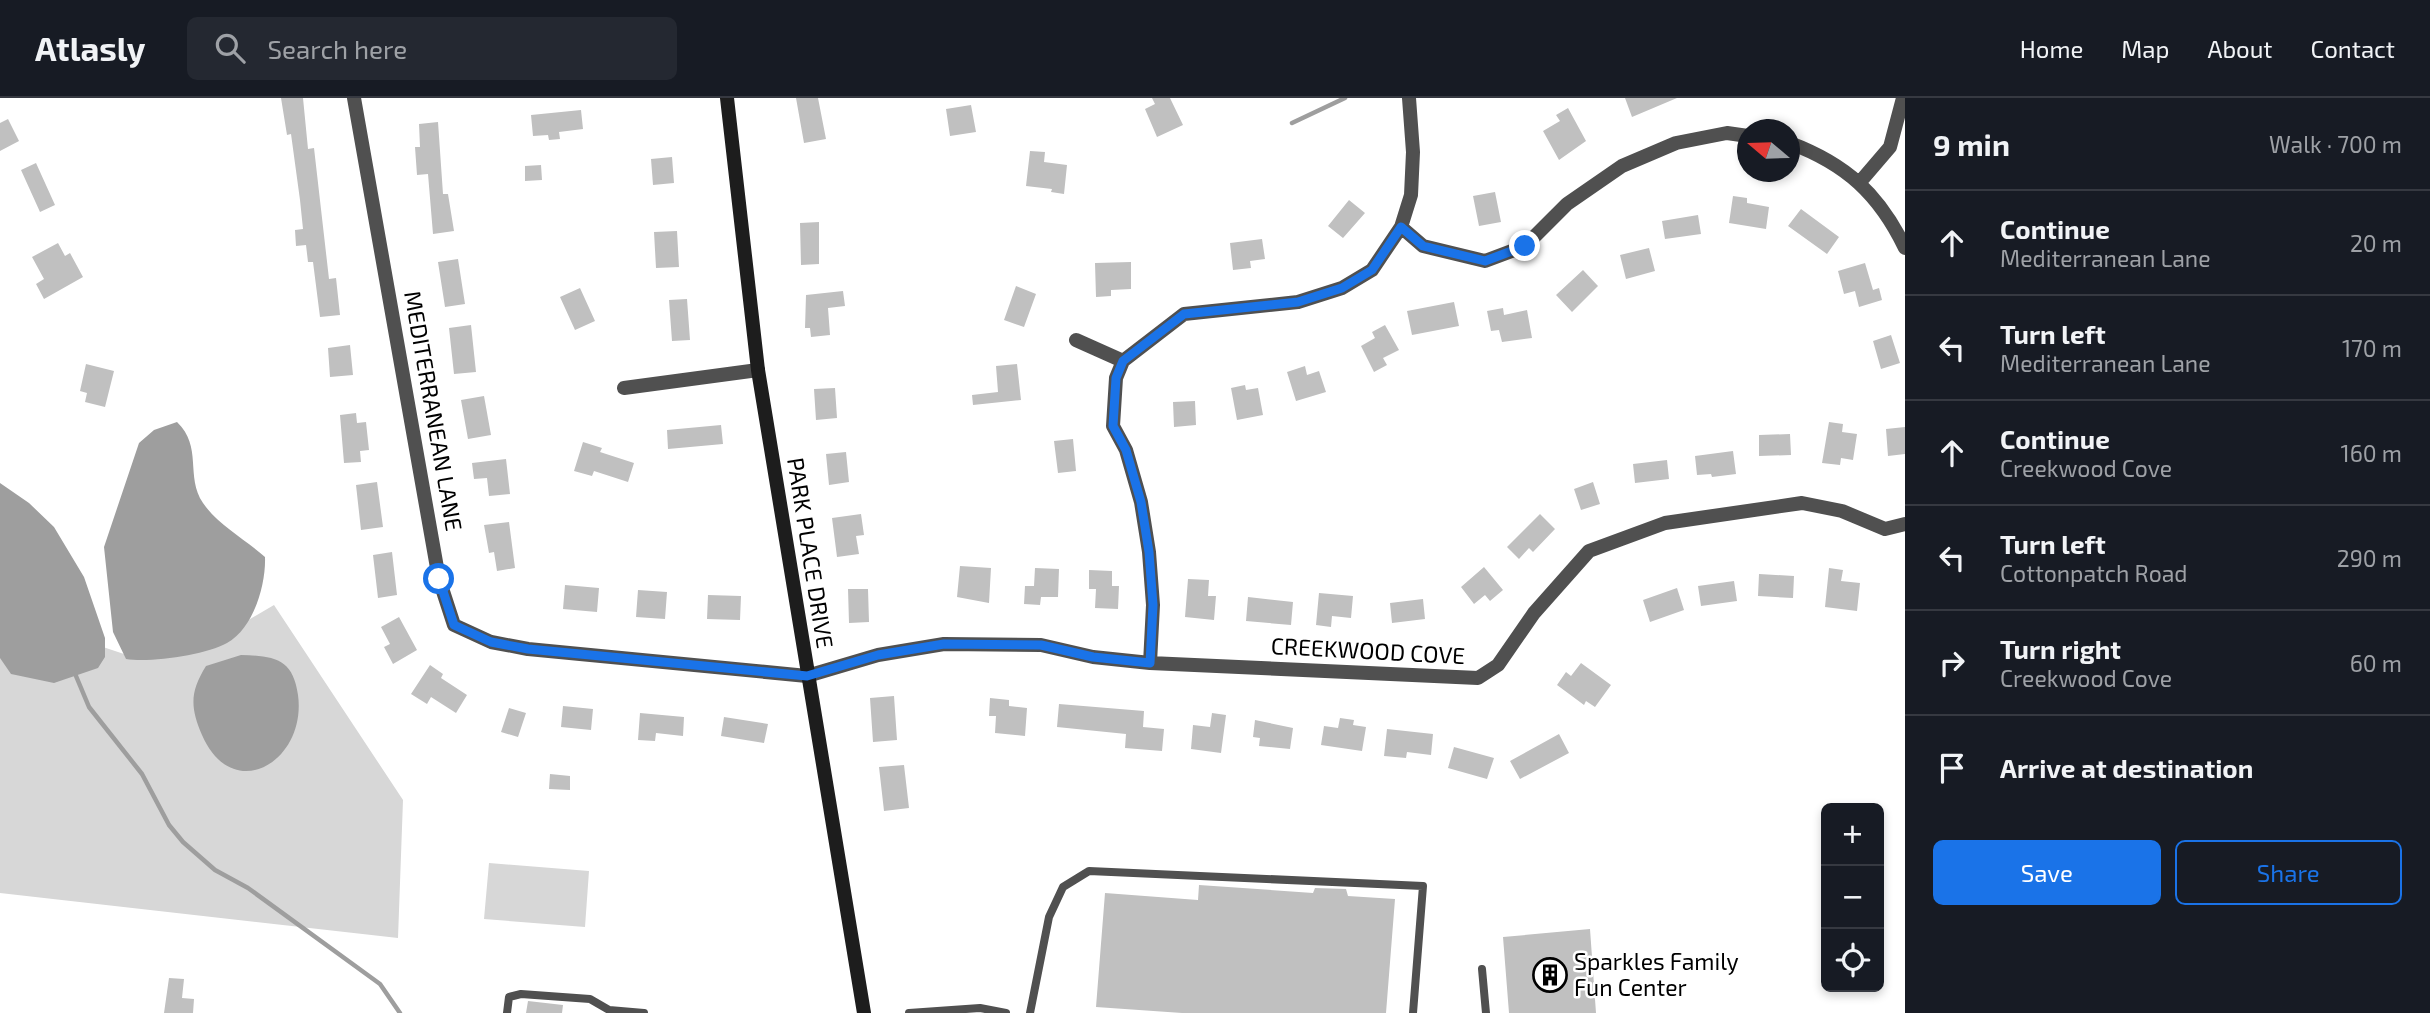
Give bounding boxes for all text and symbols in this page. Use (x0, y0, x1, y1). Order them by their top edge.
search box (187, 17, 677, 80)
text: Atlasly (35, 28, 145, 68)
icon: search (211, 29, 249, 67)
text: Search here (267, 33, 407, 64)
text: Home (2020, 34, 2083, 63)
text: Map (2121, 34, 2169, 63)
text: About (2207, 34, 2273, 63)
text: Contact (2311, 34, 2395, 63)
north arrow (1737, 119, 1800, 182)
text: 9 min (1933, 126, 2010, 162)
text: Walk · 700 m (2269, 130, 2402, 158)
text: Continue (2000, 213, 2110, 244)
icon: ahead (1933, 224, 1971, 262)
text: 20 m (2350, 229, 2402, 257)
route end (1509, 230, 1540, 261)
text: Mediterranean Lane (2000, 244, 2211, 272)
street label: MEDITERRANEAN LANE (399, 289, 469, 533)
text: Turn left (2000, 318, 2106, 349)
icon: left (1933, 329, 1971, 367)
text: 170 m (2342, 334, 2402, 362)
text: Mediterranean Lane (2000, 349, 2211, 377)
text: Continue (2000, 423, 2110, 454)
icon: ahead (1933, 434, 1971, 472)
text: 160 m (2341, 439, 2402, 467)
text: Creekwood Cove (2000, 454, 2172, 482)
street label: PARK PLACE DRIVE (782, 455, 840, 650)
text: Turn left (2000, 528, 2106, 559)
icon: left (1933, 539, 1971, 577)
text: 290 m (2337, 544, 2402, 572)
text: Cottonpatch Road (2000, 559, 2188, 587)
route start (423, 563, 454, 594)
street label: CREEKWOOD COVE (1270, 631, 1466, 669)
text: Turn right (2000, 633, 2121, 664)
icon: right (1933, 644, 1971, 682)
text: 60 m (2350, 649, 2402, 677)
text: Creekwood Cove (2000, 664, 2172, 692)
icon: arrive (1933, 749, 1971, 787)
text: Arrive at destination (2000, 752, 2253, 783)
map controls (1821, 803, 1884, 992)
button: + (1821, 803, 1884, 866)
button: Save (1933, 840, 2161, 905)
button: Share (2175, 840, 2402, 905)
button: − (1821, 866, 1884, 929)
button: locate (1821, 929, 1884, 992)
place label: Sparkles Family Fun Center (1574, 947, 1739, 1001)
building icon: Sparkles Family Fun Center (1531, 956, 1569, 994)

